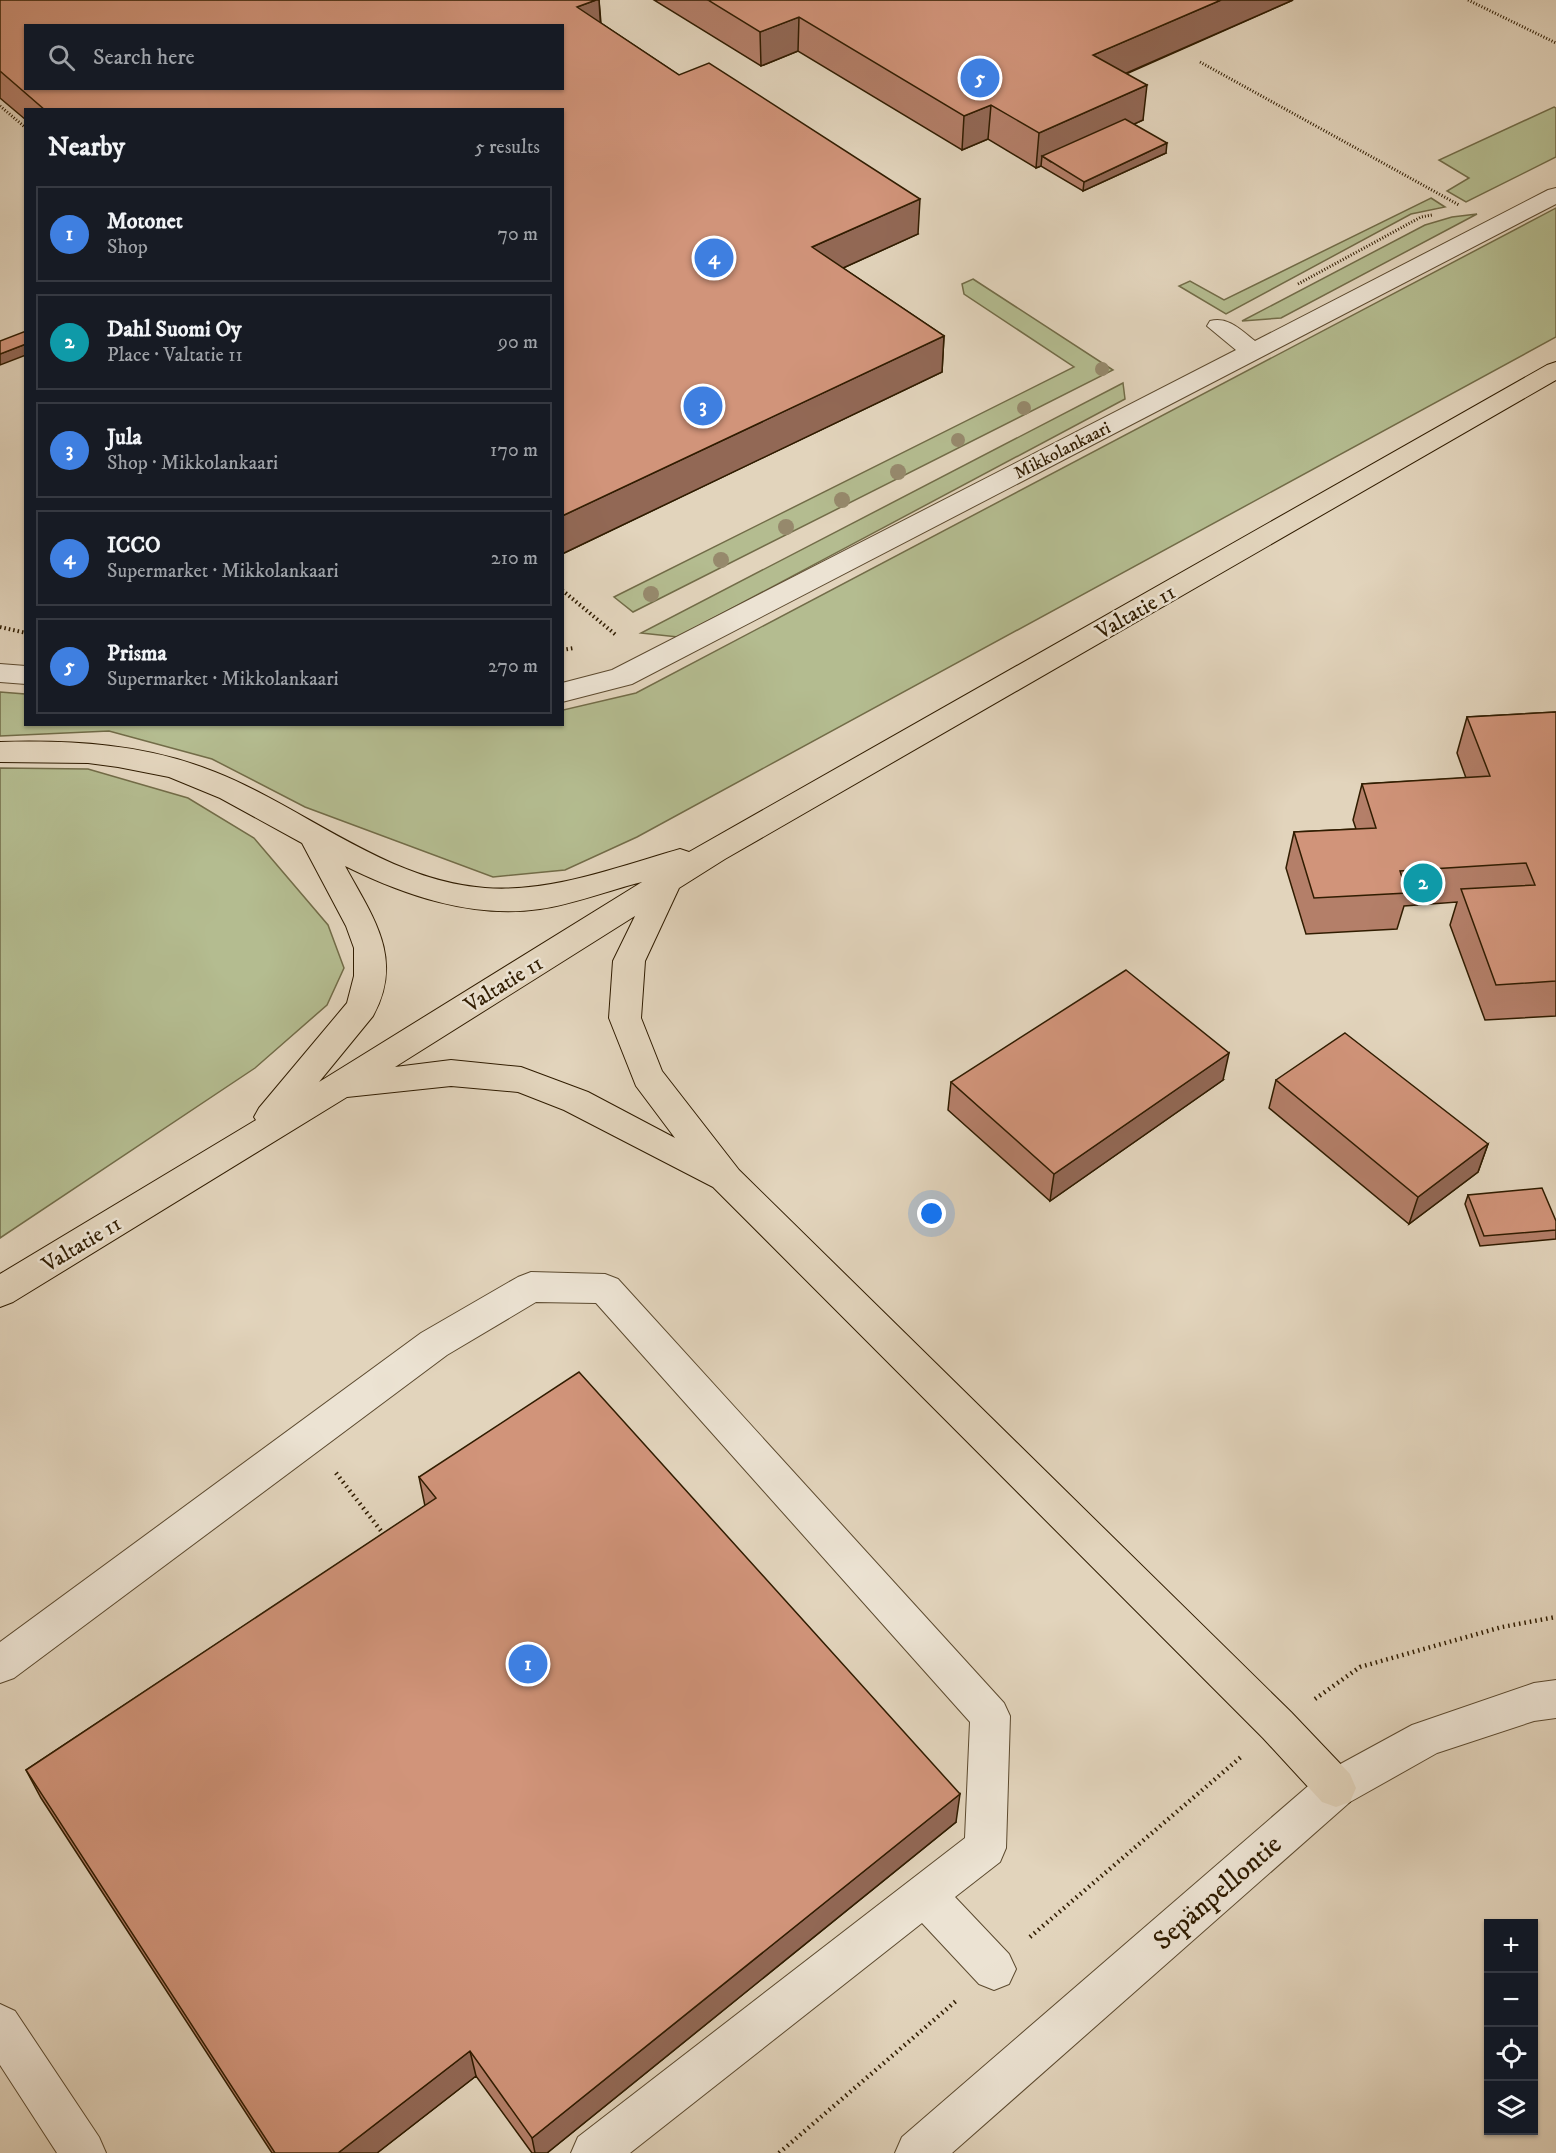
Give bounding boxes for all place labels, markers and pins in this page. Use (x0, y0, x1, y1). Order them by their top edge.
pin: 5 (960, 56, 1000, 100)
pin: 4 (694, 236, 734, 280)
pin: 3 (684, 384, 722, 428)
pin: 2 (1404, 860, 1442, 906)
pin: 1 (508, 1642, 548, 1686)

